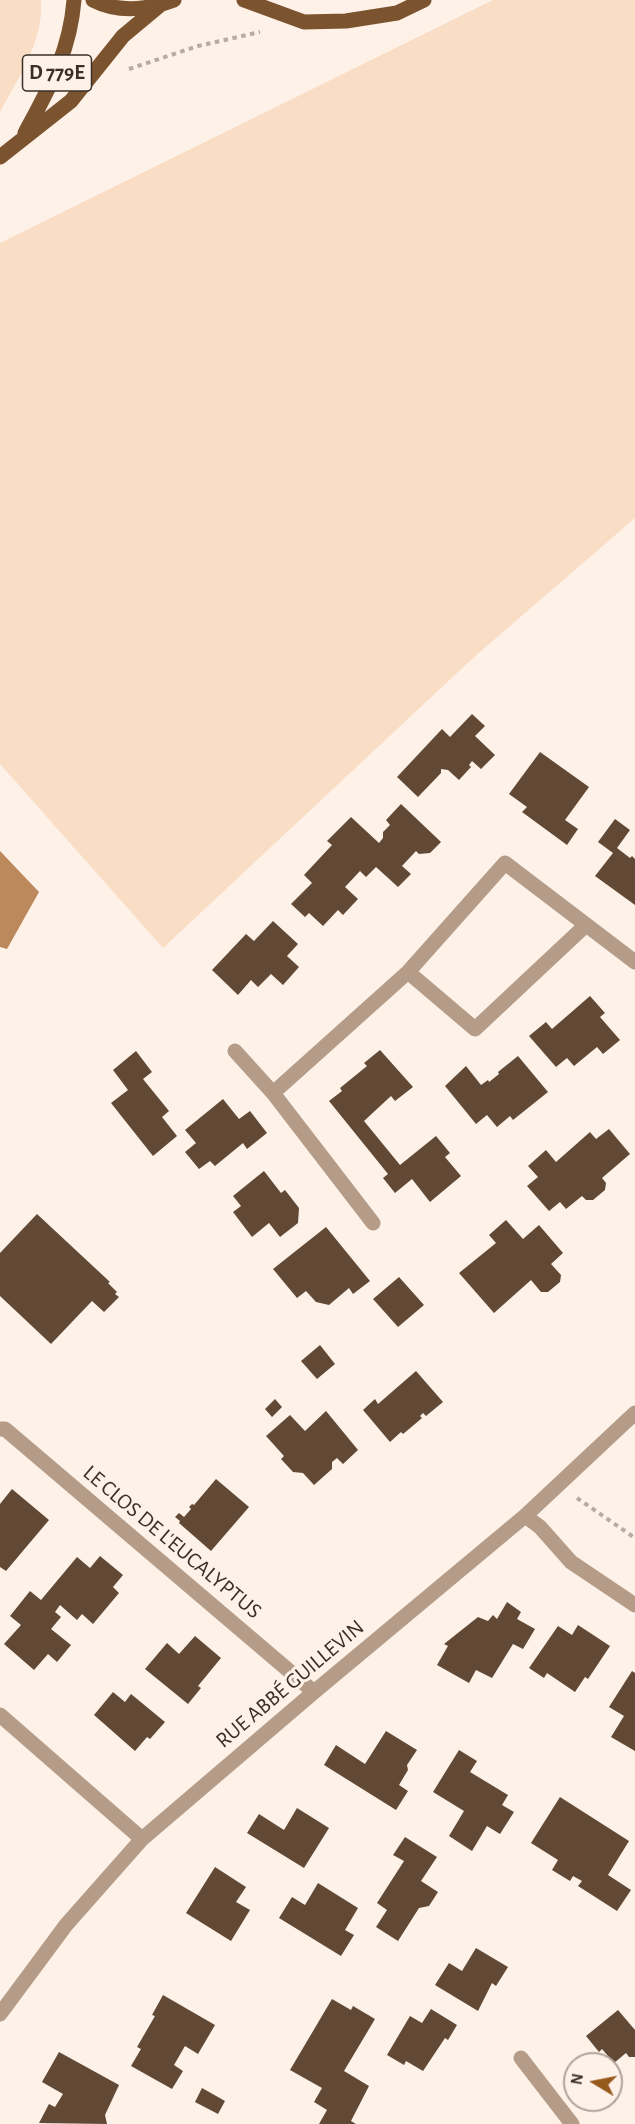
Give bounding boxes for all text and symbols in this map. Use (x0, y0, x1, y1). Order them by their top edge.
road number: D 779E (22, 55, 92, 91)
street label: LE CLOS DE L'EUCALYPTUS (77, 1460, 267, 1624)
street label: RUE ABBÉ GUILLEVIN (210, 1614, 370, 1754)
north arrow (563, 2052, 623, 2112)
text: N (568, 2072, 586, 2086)

